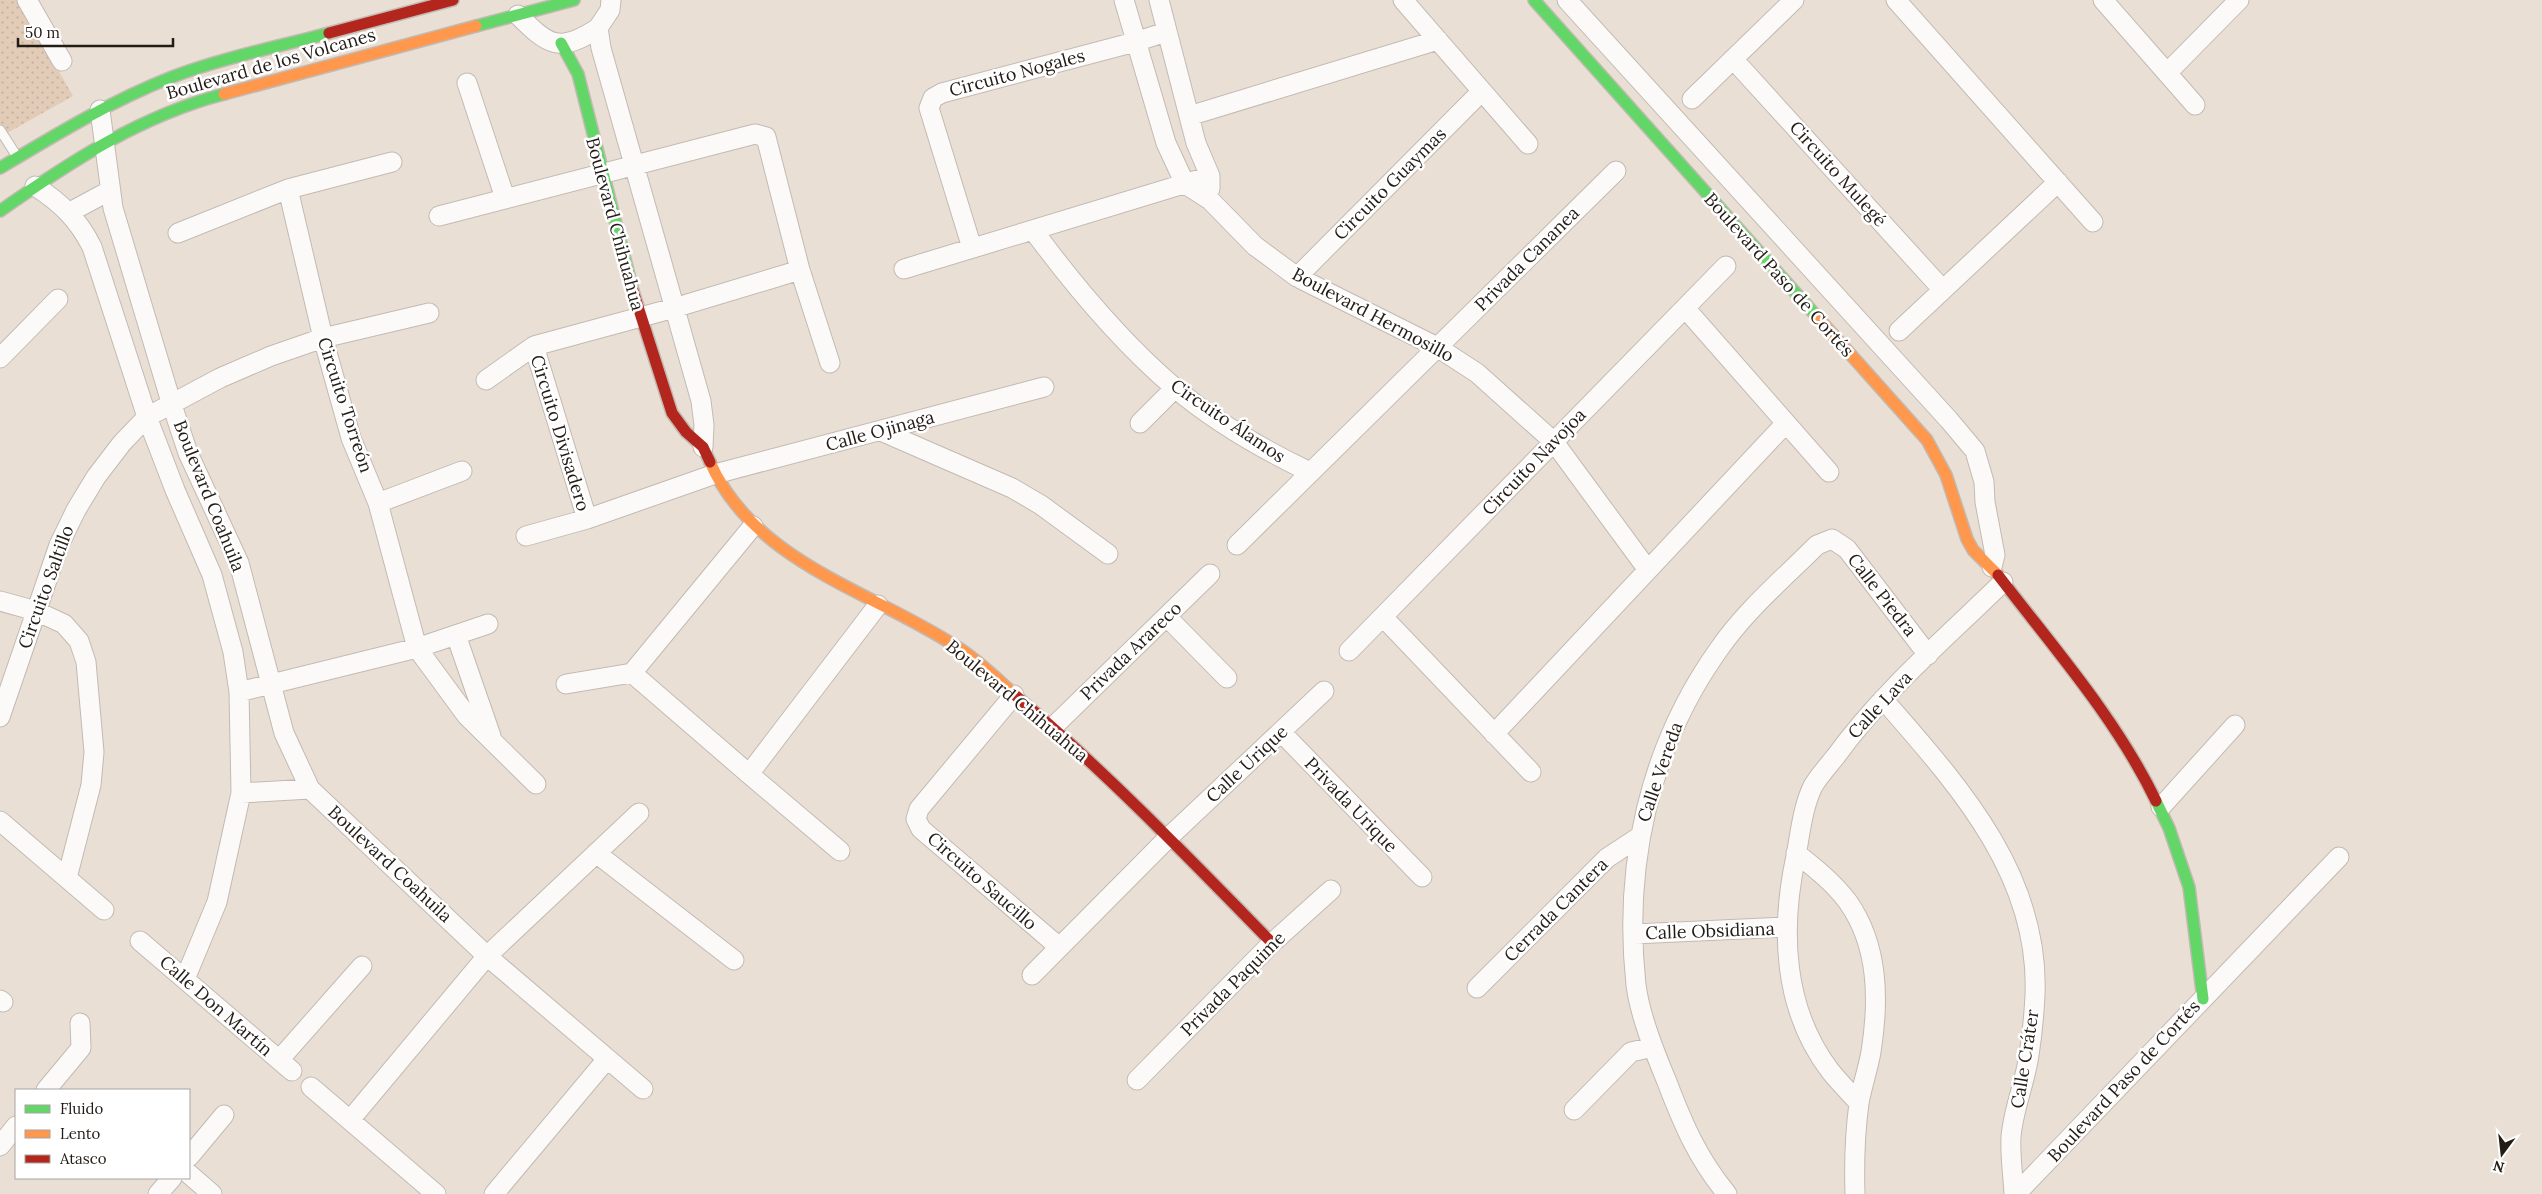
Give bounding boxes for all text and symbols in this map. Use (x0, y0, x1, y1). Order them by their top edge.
scale bar (18, 15, 172, 47)
text: 50 m (25, 23, 60, 42)
street label: Boulevard de los Volcanes (164, 23, 378, 104)
street label: Circuito Nogales (947, 43, 1087, 102)
street label: Circuito Mulegé (1785, 116, 1892, 232)
street label: Circuito Guaymas (1328, 122, 1451, 245)
street label: Boulevard Chihuahua (581, 135, 650, 313)
street label: Boulevard Paso de Cortés (1699, 188, 1859, 362)
street label: Privada Cananea (1469, 201, 1584, 316)
street label: Boulevard Hermosillo (1288, 262, 1458, 367)
street label: Circuito Torreón (313, 334, 378, 475)
street label: Circuito Divisadero (526, 352, 595, 514)
street label: Circuito Álamos (1166, 374, 1290, 467)
street label: Circuito Navojoa (1477, 403, 1591, 520)
street label: Calle Ojinaga (823, 405, 937, 456)
street label: Boulevard Coahuila (169, 417, 250, 575)
street label: Circuito Saltillo (13, 522, 79, 652)
street label: Calle Piedra (1843, 548, 1922, 641)
street label: Privada Arareco (1075, 596, 1186, 705)
street label: Boulevard Chihuahua (942, 634, 1093, 767)
street label: Calle Lava (1842, 666, 1917, 743)
street label: Calle Vereda (1632, 719, 1687, 825)
street label: Calle Urique (1201, 720, 1292, 807)
street label: Privada Urique (1300, 752, 1403, 857)
street label: Boulevard Coahuila (323, 800, 457, 927)
street label: Circuito Saucillo (923, 827, 1042, 935)
street label: Cerrada Cantera (1499, 853, 1613, 967)
street label: Calle Obsidiana (1645, 917, 1775, 944)
street label: Privada Paquime (1175, 926, 1290, 1041)
street label: Calle Don Martín (155, 950, 278, 1061)
street label: Boulevard Paso de Cortés (2042, 995, 2205, 1167)
street label: Calle Cráter (2005, 1008, 2044, 1110)
legend (15, 1089, 190, 1179)
text: Fluido (60, 1099, 103, 1118)
text: Lento (60, 1124, 101, 1143)
north arrow (2477, 1129, 2527, 1179)
text: Atasco (59, 1149, 107, 1168)
text: N (2491, 1156, 2506, 1177)

